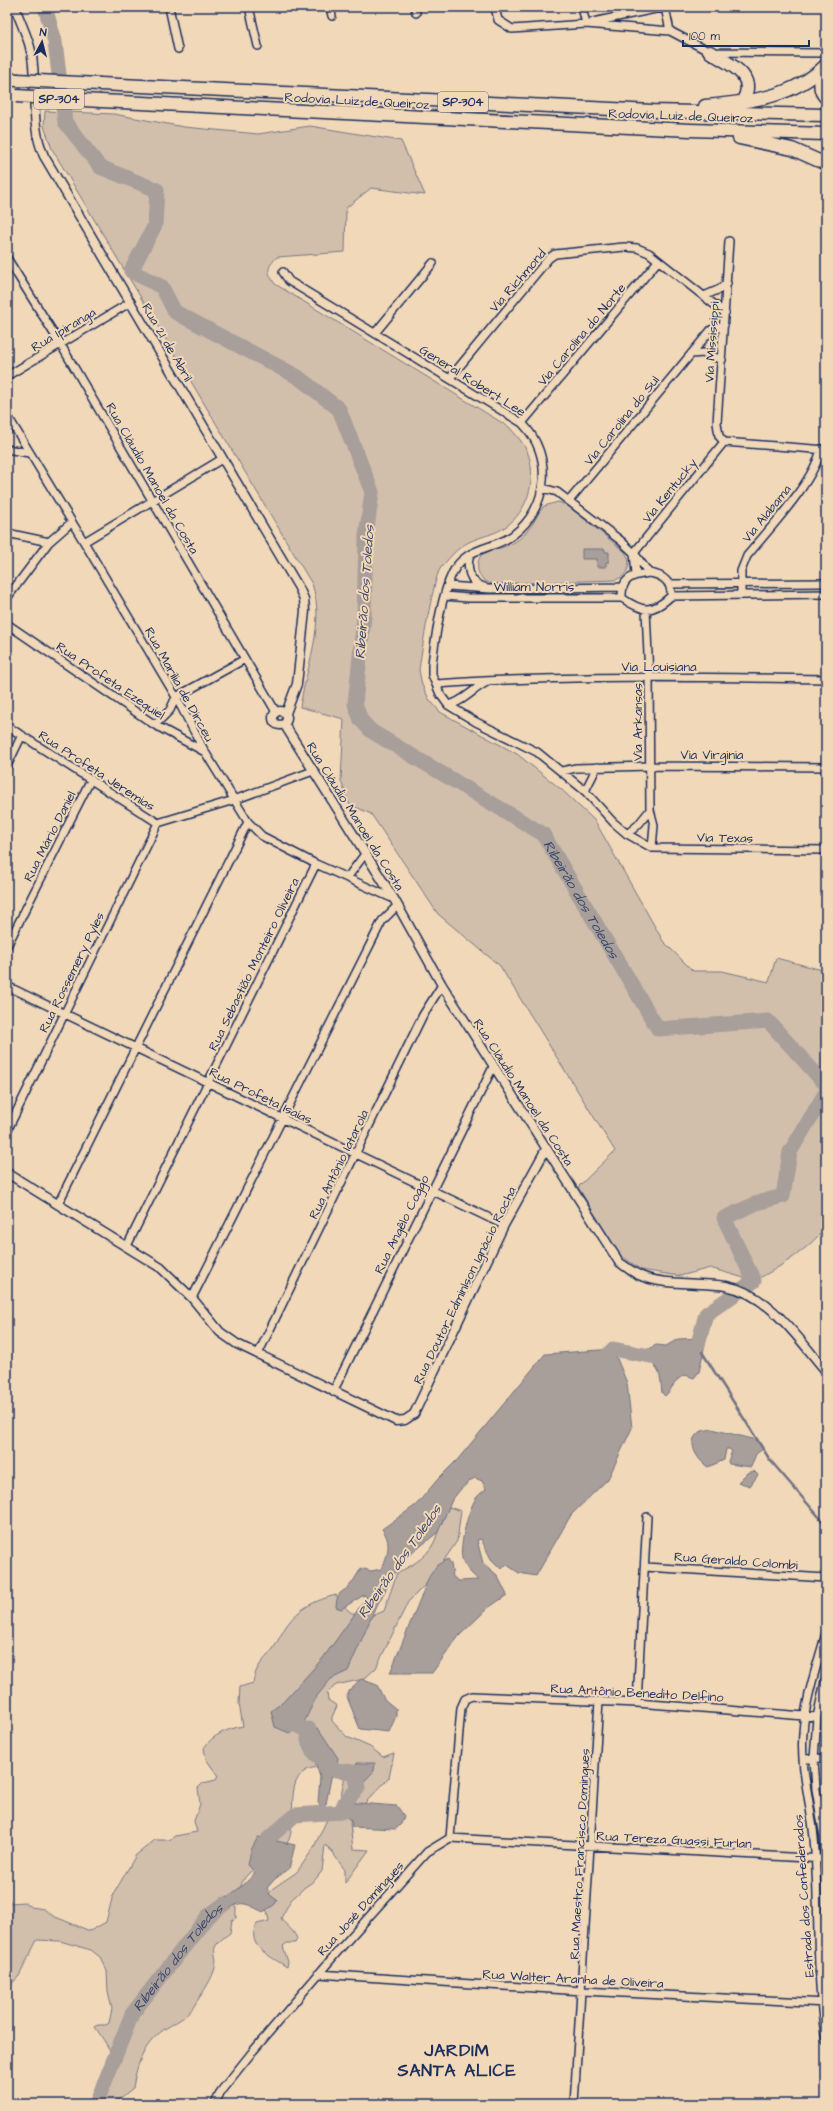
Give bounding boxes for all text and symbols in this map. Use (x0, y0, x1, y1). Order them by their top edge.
north arrow (22, 22, 62, 62)
scale bar (683, 22, 809, 48)
text: N (39, 25, 48, 40)
text: 100 m (689, 28, 720, 45)
street label: Rodovia Luiz de Queiroz (284, 88, 430, 114)
road number: SP-304 (34, 89, 84, 109)
road number: SP-304 (438, 92, 488, 112)
street label: Rodovia Luiz de Queiroz (608, 104, 754, 128)
street label: Via Richmond (485, 245, 550, 316)
street label: Via Carolina do Norte (534, 280, 630, 390)
street label: Rua 21 de Abril (137, 300, 197, 385)
street label: Via Mississippi (700, 301, 724, 383)
street label: Rua Ipiranga (28, 303, 100, 357)
street label: General Robert Lee (416, 341, 529, 421)
street label: Via Carolina do Sul (580, 372, 664, 469)
street label: Rua Cláudio Manoel da Costa (101, 399, 203, 558)
street label: Via Kentucky (638, 454, 702, 527)
street label: Via Alabama (738, 481, 796, 546)
water label: Ribeirão dos Toledos (350, 524, 380, 660)
street label: William Norris (494, 578, 575, 596)
street label: Rua Marilia de Dirceu (140, 624, 218, 745)
street label: Rua Profeta Ezequiel (52, 638, 168, 724)
street label: Via Louisiana (621, 658, 697, 676)
street label: Via Arkansas (629, 682, 647, 761)
street label: Rua Profeta Jeremias (35, 726, 159, 816)
street label: Rua Cláudio Manoel da Costa (302, 739, 409, 895)
street label: Via Virginia (681, 746, 744, 765)
street label: Rua Mário Daniel (19, 788, 80, 885)
street label: Via Texas (697, 829, 754, 847)
water label: Ribeirão dos Toledos (538, 837, 624, 963)
street label: Rua Sebastião Monteiro Oliveira (204, 874, 304, 1054)
street label: Rua Rossemery Pyles (35, 909, 110, 1036)
street label: Rua Cláudio Manoel da Costa (469, 1015, 578, 1170)
street label: Rua Profeta Isaías (206, 1063, 315, 1129)
street label: Rua Antônio Iatarola (305, 1106, 373, 1222)
street label: Rua Angêlo Coggo (370, 1171, 435, 1277)
street label: Rua Doutor Edminlson Ignácio Rocha (409, 1183, 522, 1388)
water label: Ribeirão dos Toledos (353, 1500, 447, 1622)
street label: Rua Geraldo Colombi (673, 1548, 798, 1574)
street label: Rua Antônio Benedito Delfino (550, 1679, 725, 1707)
street label: Rua Maestro Francisco Domingues (565, 1748, 596, 1960)
street label: Estrada dos Confederados (789, 1813, 819, 1978)
street label: Rua Tereza Guassi Furlan (596, 1827, 753, 1853)
street label: Rua José Domingues (313, 1857, 409, 1961)
water label: Ribeirão dos Toledos (129, 1899, 228, 2016)
street label: Rua Walter Aranha de Oliveira (482, 1965, 664, 1993)
district label: JARDIM SANTA ALICE (396, 2039, 517, 2083)

